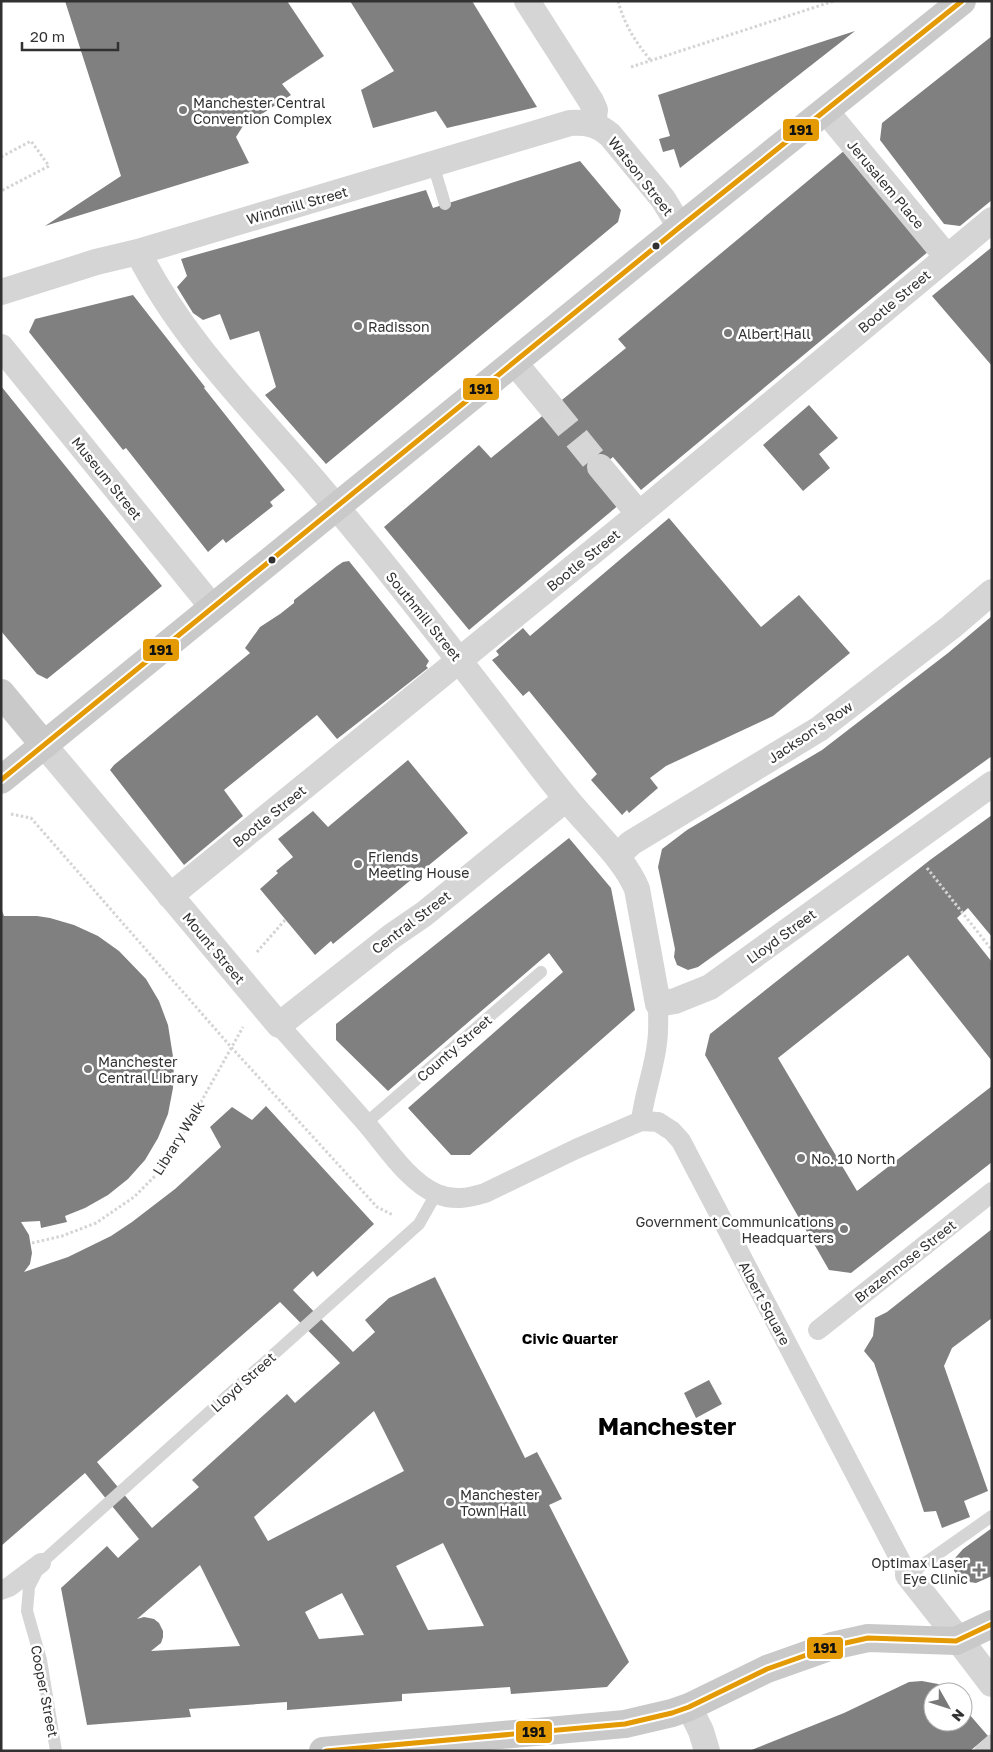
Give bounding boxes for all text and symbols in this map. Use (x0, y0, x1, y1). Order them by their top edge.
scale bar (22, 20, 119, 52)
text: 20 m (30, 27, 65, 45)
place label: Manchester Central Convention Complex (193, 94, 332, 127)
marker: Manchester Central Convention Complex (177, 104, 189, 116)
line badge: 191 (782, 118, 820, 142)
text: 191 (789, 121, 813, 138)
street label: Watson Street (605, 133, 677, 219)
street label: Jerusalem Place (844, 136, 928, 232)
street label: Windmill Street (244, 182, 350, 228)
unlabelled marker (651, 241, 661, 251)
street label: Bootle Street (854, 266, 934, 336)
place label: Radisson (368, 318, 430, 335)
marker: Radisson (352, 320, 364, 332)
place label: Albert Hall (738, 325, 811, 342)
marker: Albert Hall (722, 327, 734, 339)
line badge: 191 (462, 377, 500, 401)
text: 191 (469, 380, 493, 397)
street label: Museum Street (68, 433, 146, 523)
street label: Bootle Street (543, 525, 623, 595)
unlabelled marker (267, 555, 277, 565)
street label: Southmill Street (383, 568, 465, 664)
line badge: 191 (142, 638, 180, 662)
text: 191 (149, 641, 173, 658)
street label: Jackson's Row (764, 697, 856, 767)
street label: Bootle Street (229, 781, 309, 851)
place label: Friends Meeting House (368, 848, 469, 881)
marker: Friends Meeting House (352, 858, 364, 870)
street label: Central Street (368, 887, 454, 957)
street label: Lloyd Street (743, 905, 819, 967)
street label: Mount Street (179, 909, 249, 987)
street label: County Street (413, 1011, 495, 1085)
place label: Manchester Central Library (98, 1053, 198, 1086)
marker: Manchester Central Library (82, 1063, 94, 1075)
street label: Library Walk (149, 1098, 208, 1178)
place label: No. 10 North (811, 1150, 895, 1167)
marker: No. 10 North (795, 1152, 807, 1164)
place label: Government Communications Headquarters (635, 1213, 834, 1246)
street label: Brazennose Street (851, 1216, 959, 1306)
marker: Government Communications Headquarters (838, 1223, 850, 1235)
street label: Albert Square (736, 1258, 794, 1348)
district label: Civic Quarter (522, 1329, 618, 1347)
street label: Lloyd Street (207, 1348, 279, 1416)
district label: Manchester (598, 1411, 736, 1440)
place label: Manchester Town Hall (460, 1486, 540, 1519)
marker: Manchester Town Hall (444, 1496, 456, 1508)
place label: Optimax Laser Eye Clinic (871, 1554, 969, 1587)
marker: Optimax Laser Eye Clinic (972, 1563, 986, 1577)
line badge: 191 (806, 1636, 844, 1660)
text: 191 (813, 1639, 837, 1656)
street label: Cooper Street (28, 1644, 62, 1738)
north arrow (923, 1682, 973, 1732)
text: N (949, 1706, 968, 1725)
line badge: 191 (515, 1720, 553, 1744)
text: 191 (522, 1723, 546, 1740)

